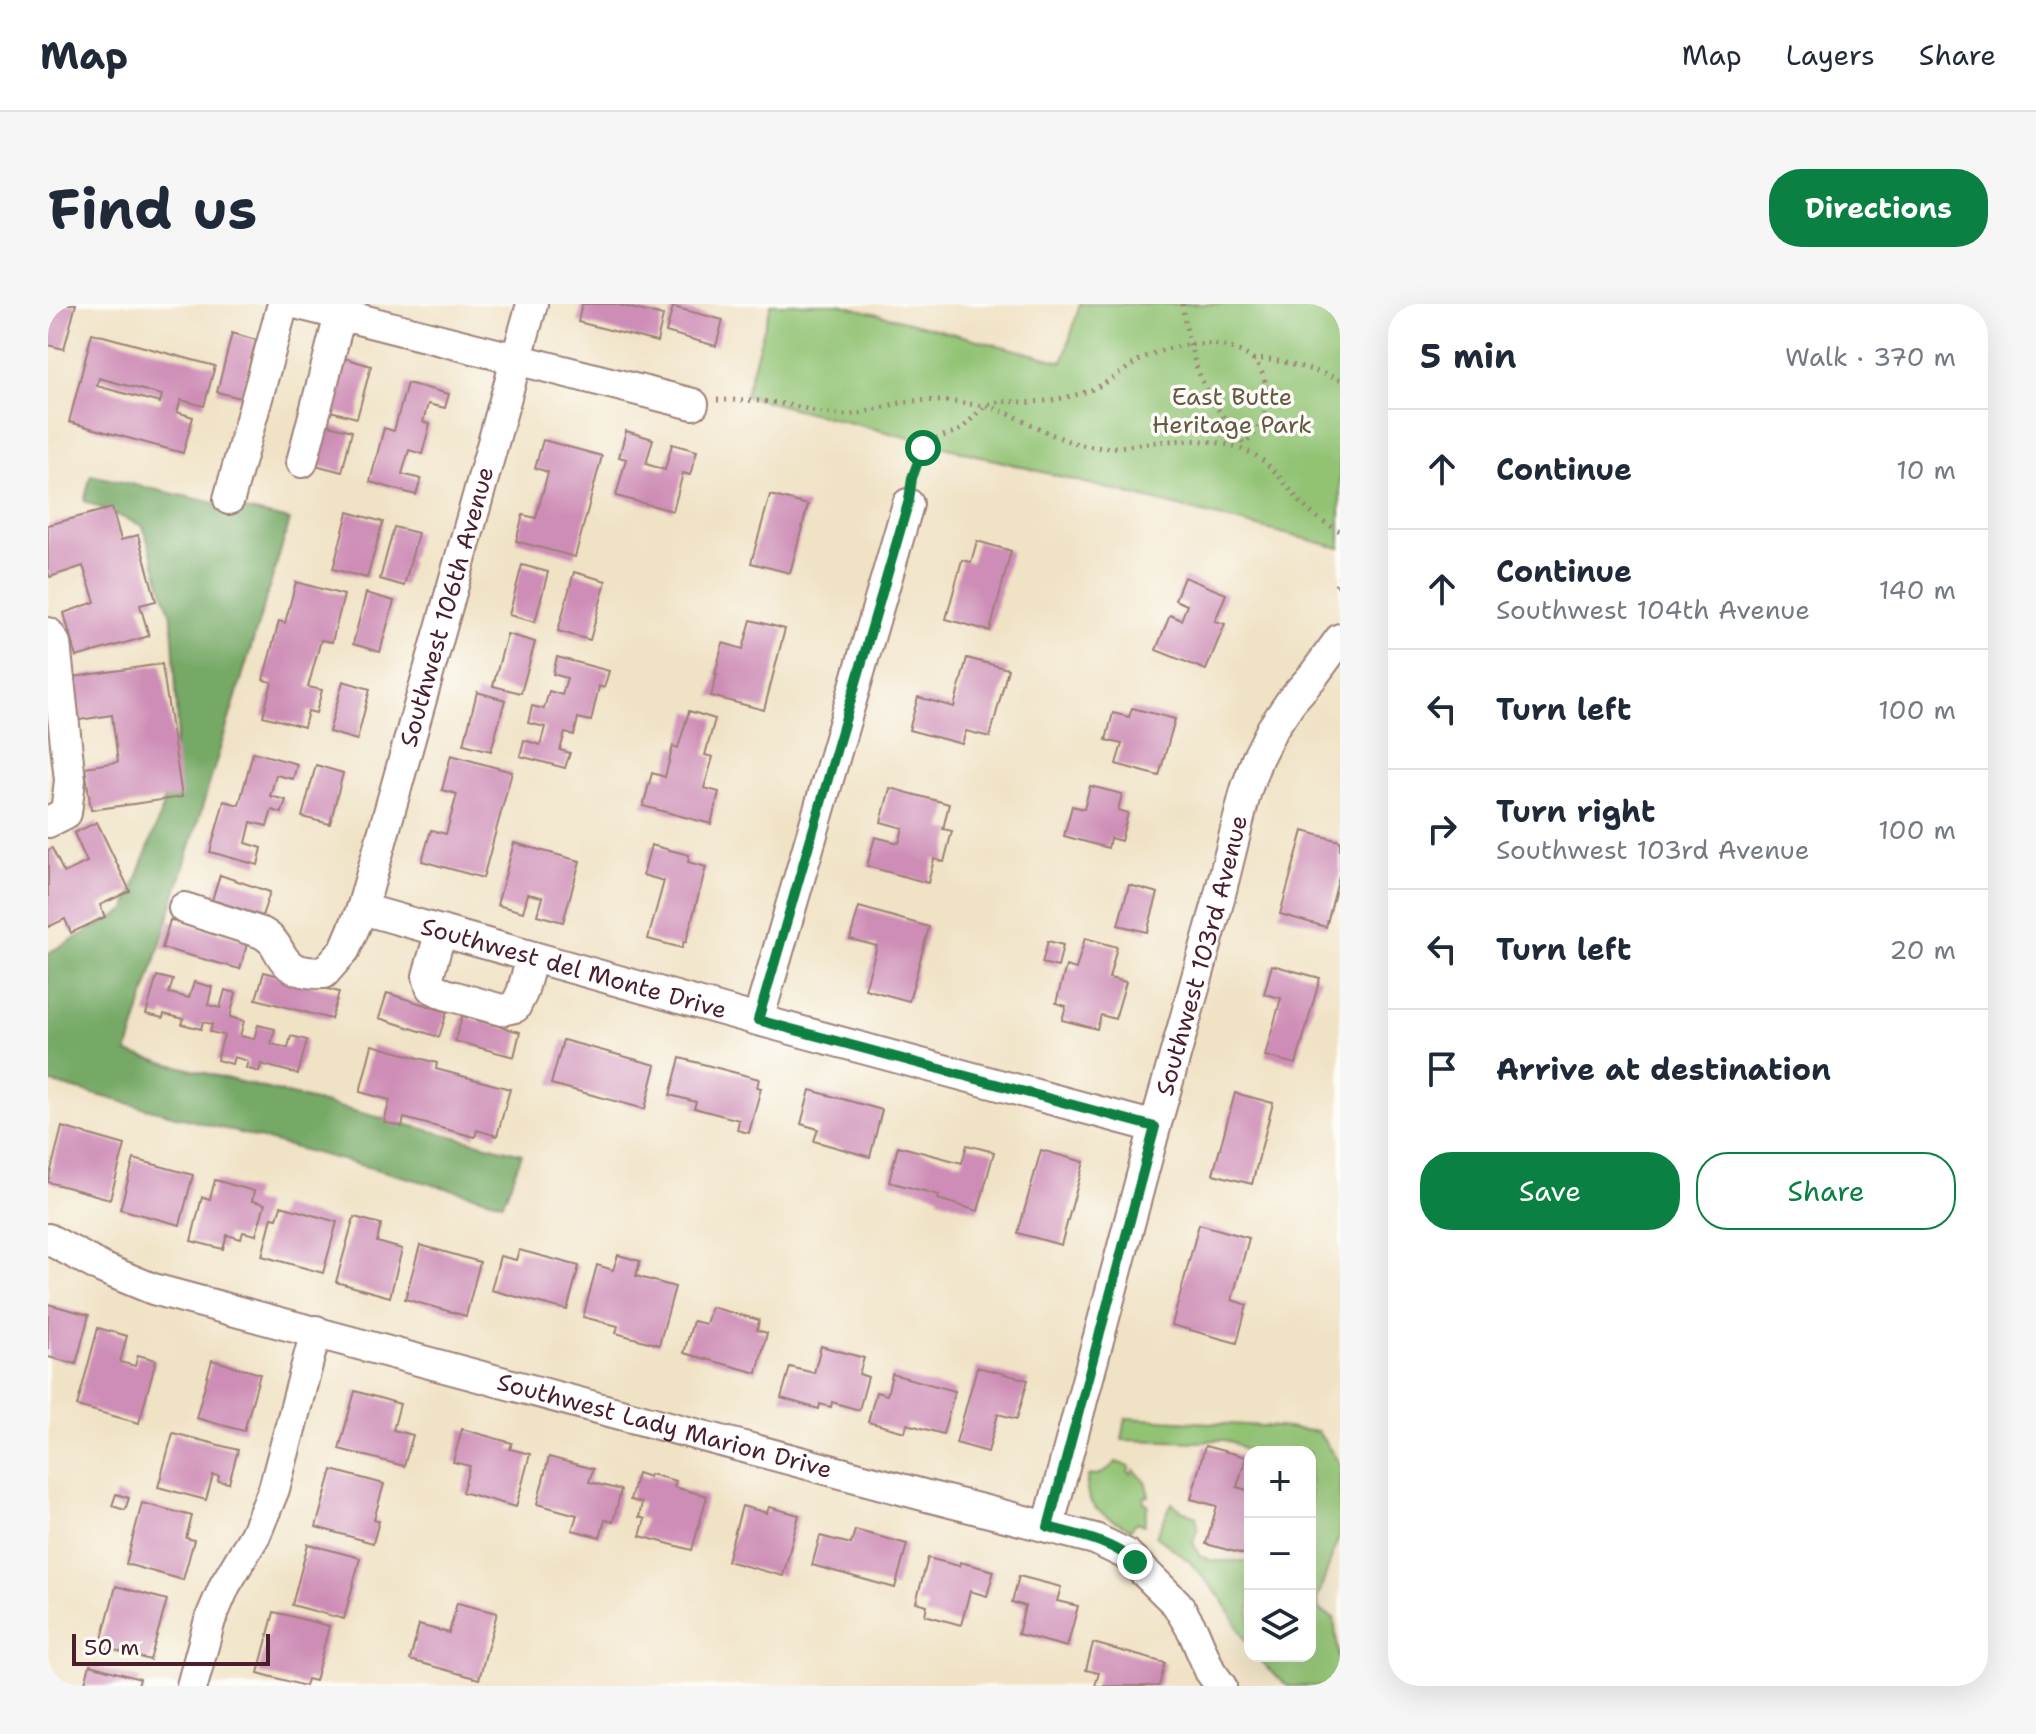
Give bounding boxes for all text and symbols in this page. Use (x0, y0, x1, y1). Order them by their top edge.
text: Map (40, 30, 128, 81)
text: Map (1682, 36, 1742, 74)
text: Layers (1786, 36, 1875, 74)
text: Share (1919, 36, 1996, 74)
button: Directions (1769, 169, 1988, 247)
text: Find us (48, 171, 257, 246)
text: 5 min (1420, 333, 1517, 379)
text: Walk · 370 m (1785, 339, 1956, 374)
park label: East Butte Heritage Park (1152, 381, 1312, 441)
route start (905, 430, 941, 466)
icon: ahead (1420, 447, 1464, 491)
text: Continue (1496, 449, 1632, 490)
text: 10 m (1896, 452, 1956, 487)
street label: Southwest 106th Avenue (392, 463, 502, 751)
text: Continue (1496, 551, 1632, 592)
icon: ahead (1420, 567, 1464, 611)
text: 140 m (1879, 572, 1956, 607)
text: Southwest 104th Avenue (1496, 592, 1810, 627)
icon: left (1420, 687, 1464, 731)
text: Turn left (1496, 689, 1631, 730)
text: 100 m (1878, 692, 1956, 727)
text: Turn right (1496, 791, 1655, 832)
icon: right (1420, 807, 1464, 851)
street label: Southwest 103rd Avenue (1149, 812, 1255, 1099)
text: 100 m (1878, 812, 1956, 847)
text: Southwest 103rd Avenue (1496, 832, 1809, 867)
street label: Southwest del Monte Drive (417, 910, 730, 1026)
icon: left (1420, 927, 1464, 971)
text: Turn left (1496, 929, 1631, 970)
text: 20 m (1889, 932, 1956, 967)
icon: arrive (1420, 1047, 1464, 1091)
text: Arrive at destination (1496, 1049, 1831, 1090)
button: Save (1420, 1152, 1680, 1230)
button: Share (1696, 1152, 1956, 1230)
street label: Southwest Lady Marion Drive (494, 1366, 836, 1486)
map controls (1244, 1446, 1316, 1662)
button: + (1244, 1446, 1316, 1518)
button: − (1244, 1518, 1316, 1590)
route end (1117, 1544, 1153, 1580)
button: layers (1244, 1590, 1316, 1662)
scale bar (72, 1630, 270, 1666)
text: 50 m (84, 1633, 139, 1662)

